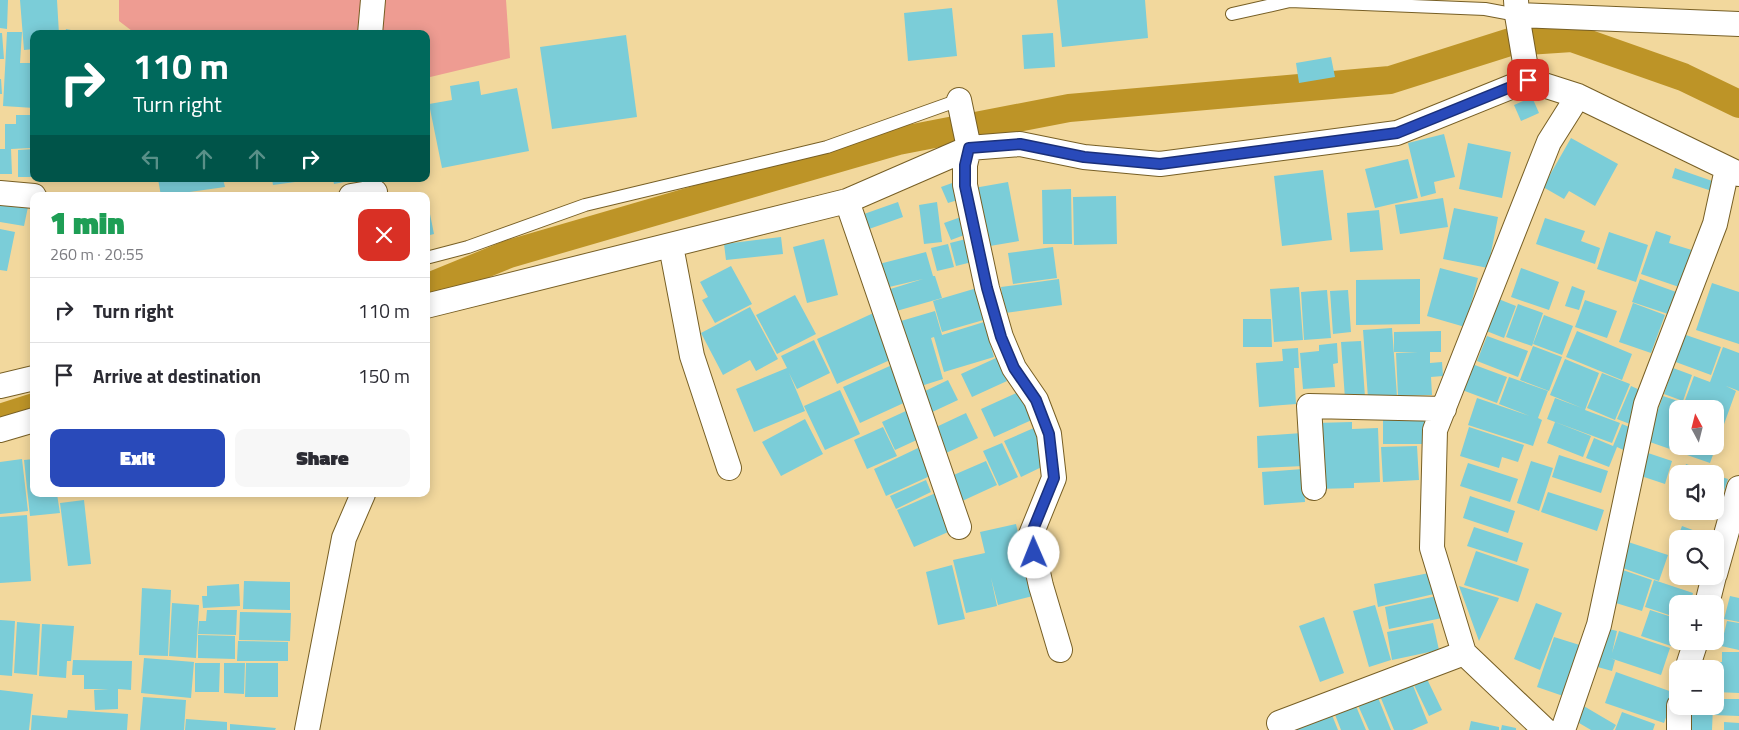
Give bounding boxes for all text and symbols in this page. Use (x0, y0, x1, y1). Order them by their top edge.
text: 110 m (133, 39, 229, 93)
icon: right (50, 50, 115, 115)
pin (1507, 59, 1549, 101)
icon: arrive (1514, 66, 1542, 94)
text: Turn right (133, 87, 222, 121)
icon: left (137, 145, 165, 173)
icon: ahead (190, 145, 218, 173)
icon: ahead (243, 145, 271, 173)
icon: right (296, 145, 324, 173)
text: 1 min (50, 200, 125, 246)
button: close (358, 209, 410, 261)
text: 260 m · 20:55 (50, 242, 144, 266)
icon: right (50, 296, 78, 324)
text: Turn right (93, 296, 174, 325)
text: 110 m (358, 296, 410, 325)
icon: arrive (50, 361, 78, 389)
text: Arrive at destination (93, 361, 261, 390)
text: 150 m (358, 361, 410, 390)
north arrow (1669, 400, 1724, 455)
map controls (1669, 400, 1724, 715)
button: Exit (50, 429, 225, 487)
button: Share (235, 429, 410, 487)
button: sound (1669, 465, 1724, 520)
position arrow (1007, 526, 1059, 578)
button: search (1669, 530, 1724, 585)
button: + (1669, 595, 1724, 650)
button: − (1669, 660, 1724, 715)

